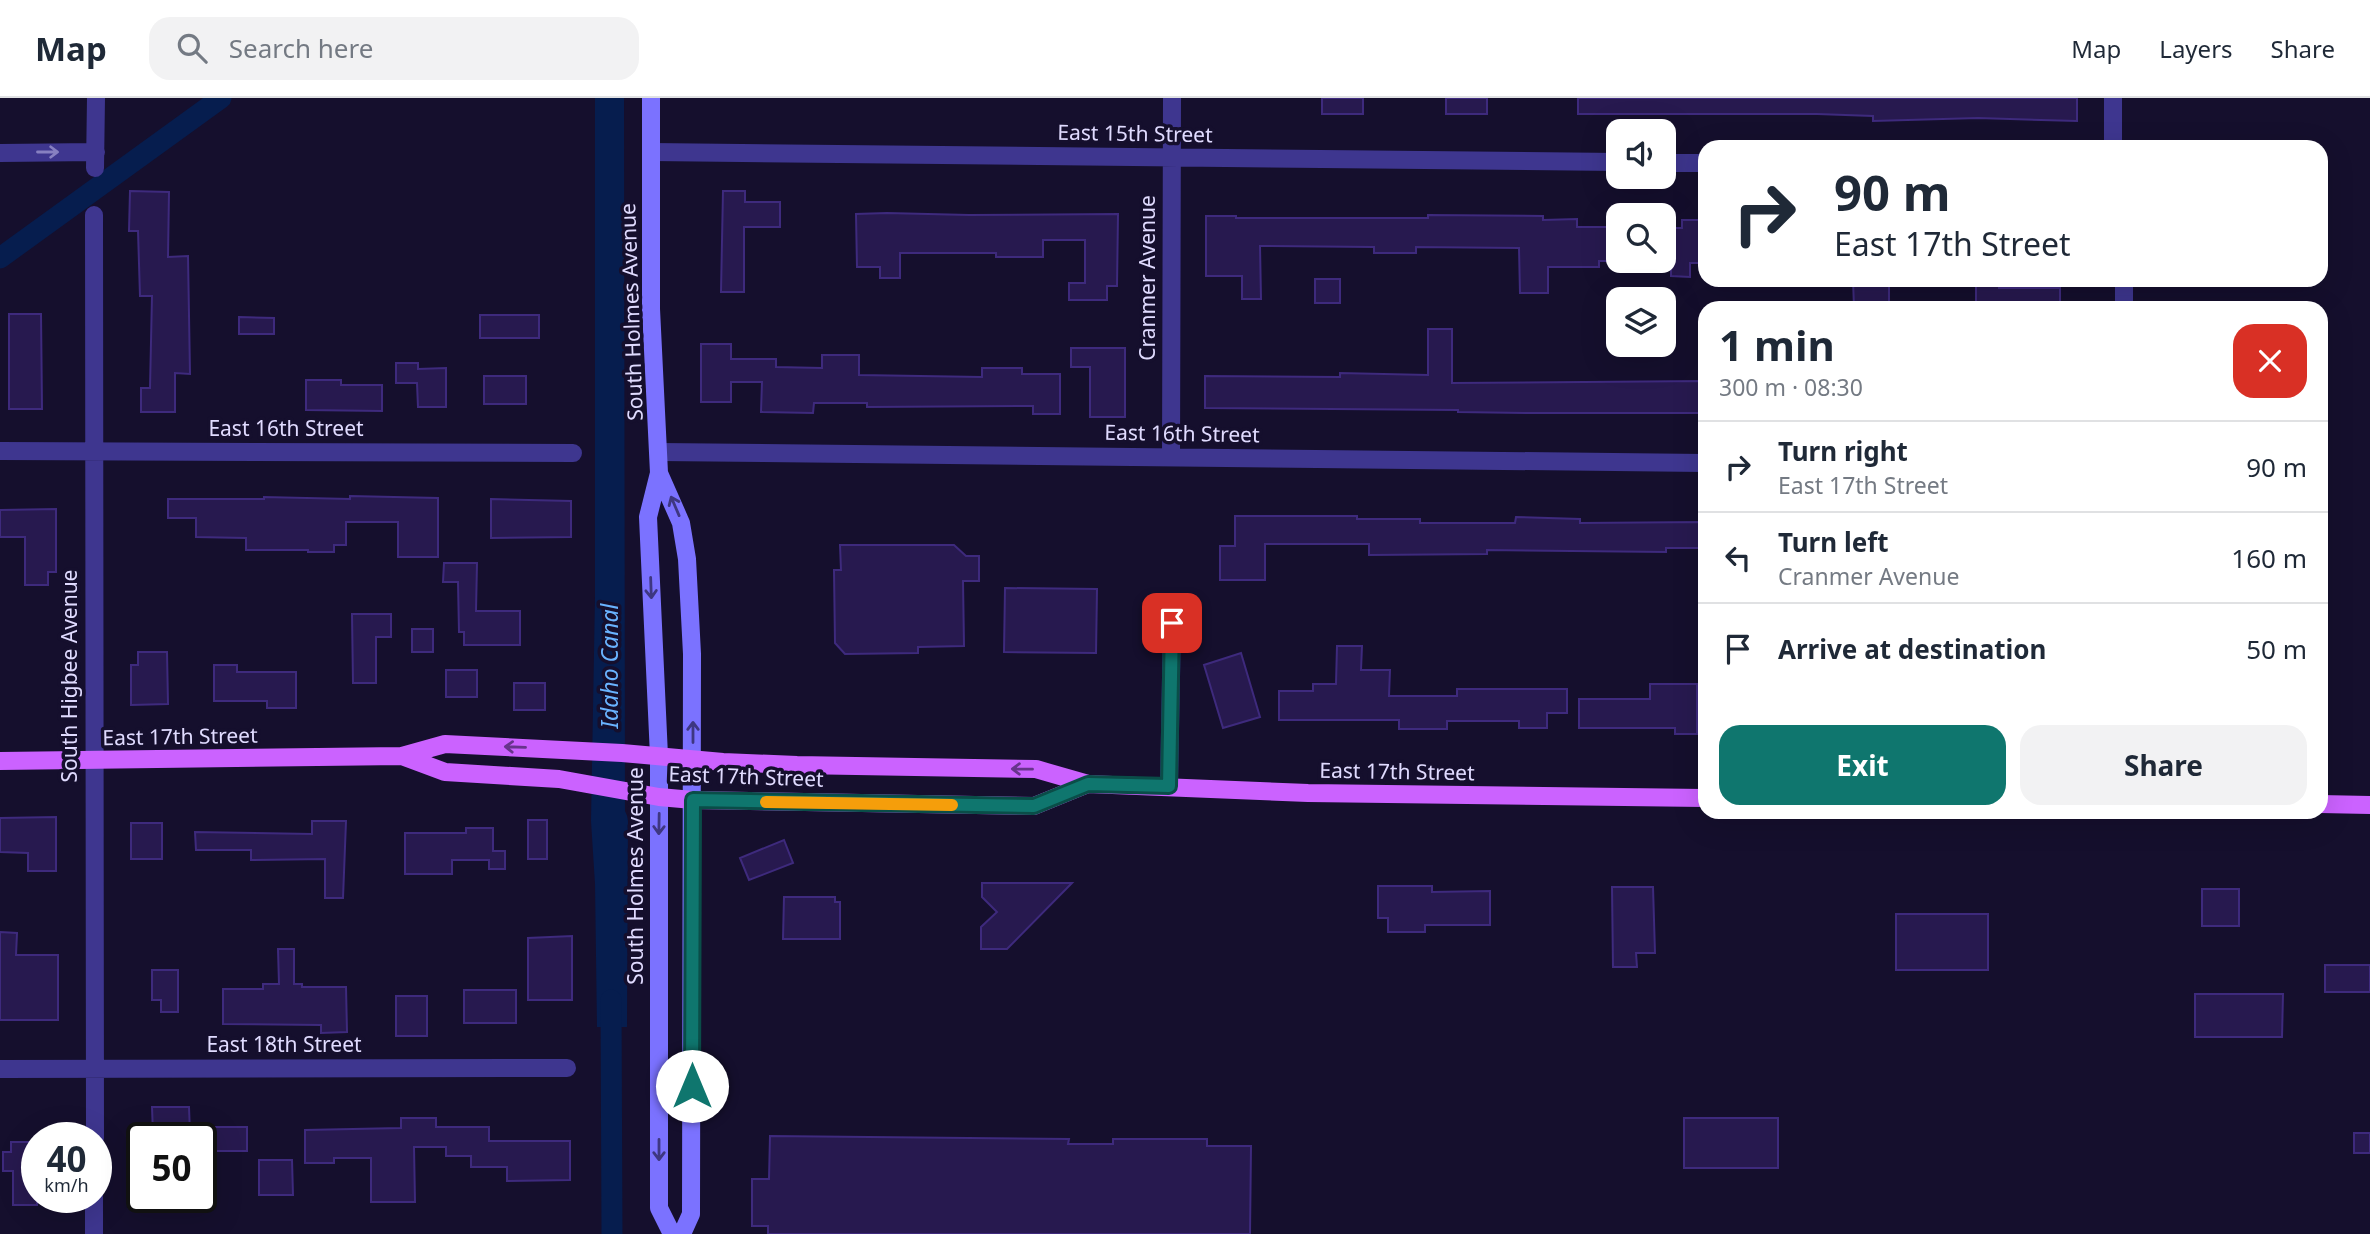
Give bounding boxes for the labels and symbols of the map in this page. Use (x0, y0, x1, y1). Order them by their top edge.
street label: East 15th Street (1057, 118, 1213, 148)
one-way arrow (36, 146, 59, 159)
street label: Cranmer Avenue (1133, 195, 1161, 361)
street label: South Holmes Avenue (613, 203, 649, 421)
street label: East 16th Street (208, 414, 364, 442)
street label: East 16th Street (1104, 418, 1260, 448)
one-way arrow (668, 496, 681, 518)
street label: South Higbee Avenue (55, 570, 83, 782)
one-way arrow (645, 577, 658, 600)
pin (1142, 593, 1202, 653)
water label: Idaho Canal (593, 602, 625, 729)
street label: East 17th Street (102, 721, 258, 751)
one-way arrow (686, 721, 700, 744)
one-way arrow (504, 741, 527, 754)
street label: East 17th Street (1319, 756, 1475, 786)
street label: East 17th Street (668, 759, 825, 793)
one-way arrow (1011, 762, 1034, 776)
street label: South Holmes Avenue (621, 767, 649, 985)
one-way arrow (652, 813, 666, 836)
street label: East 18th Street (206, 1030, 362, 1058)
position arrow (655, 1049, 729, 1123)
speed limit sign: 50 (126, 1122, 217, 1213)
one-way arrow (652, 1138, 666, 1161)

